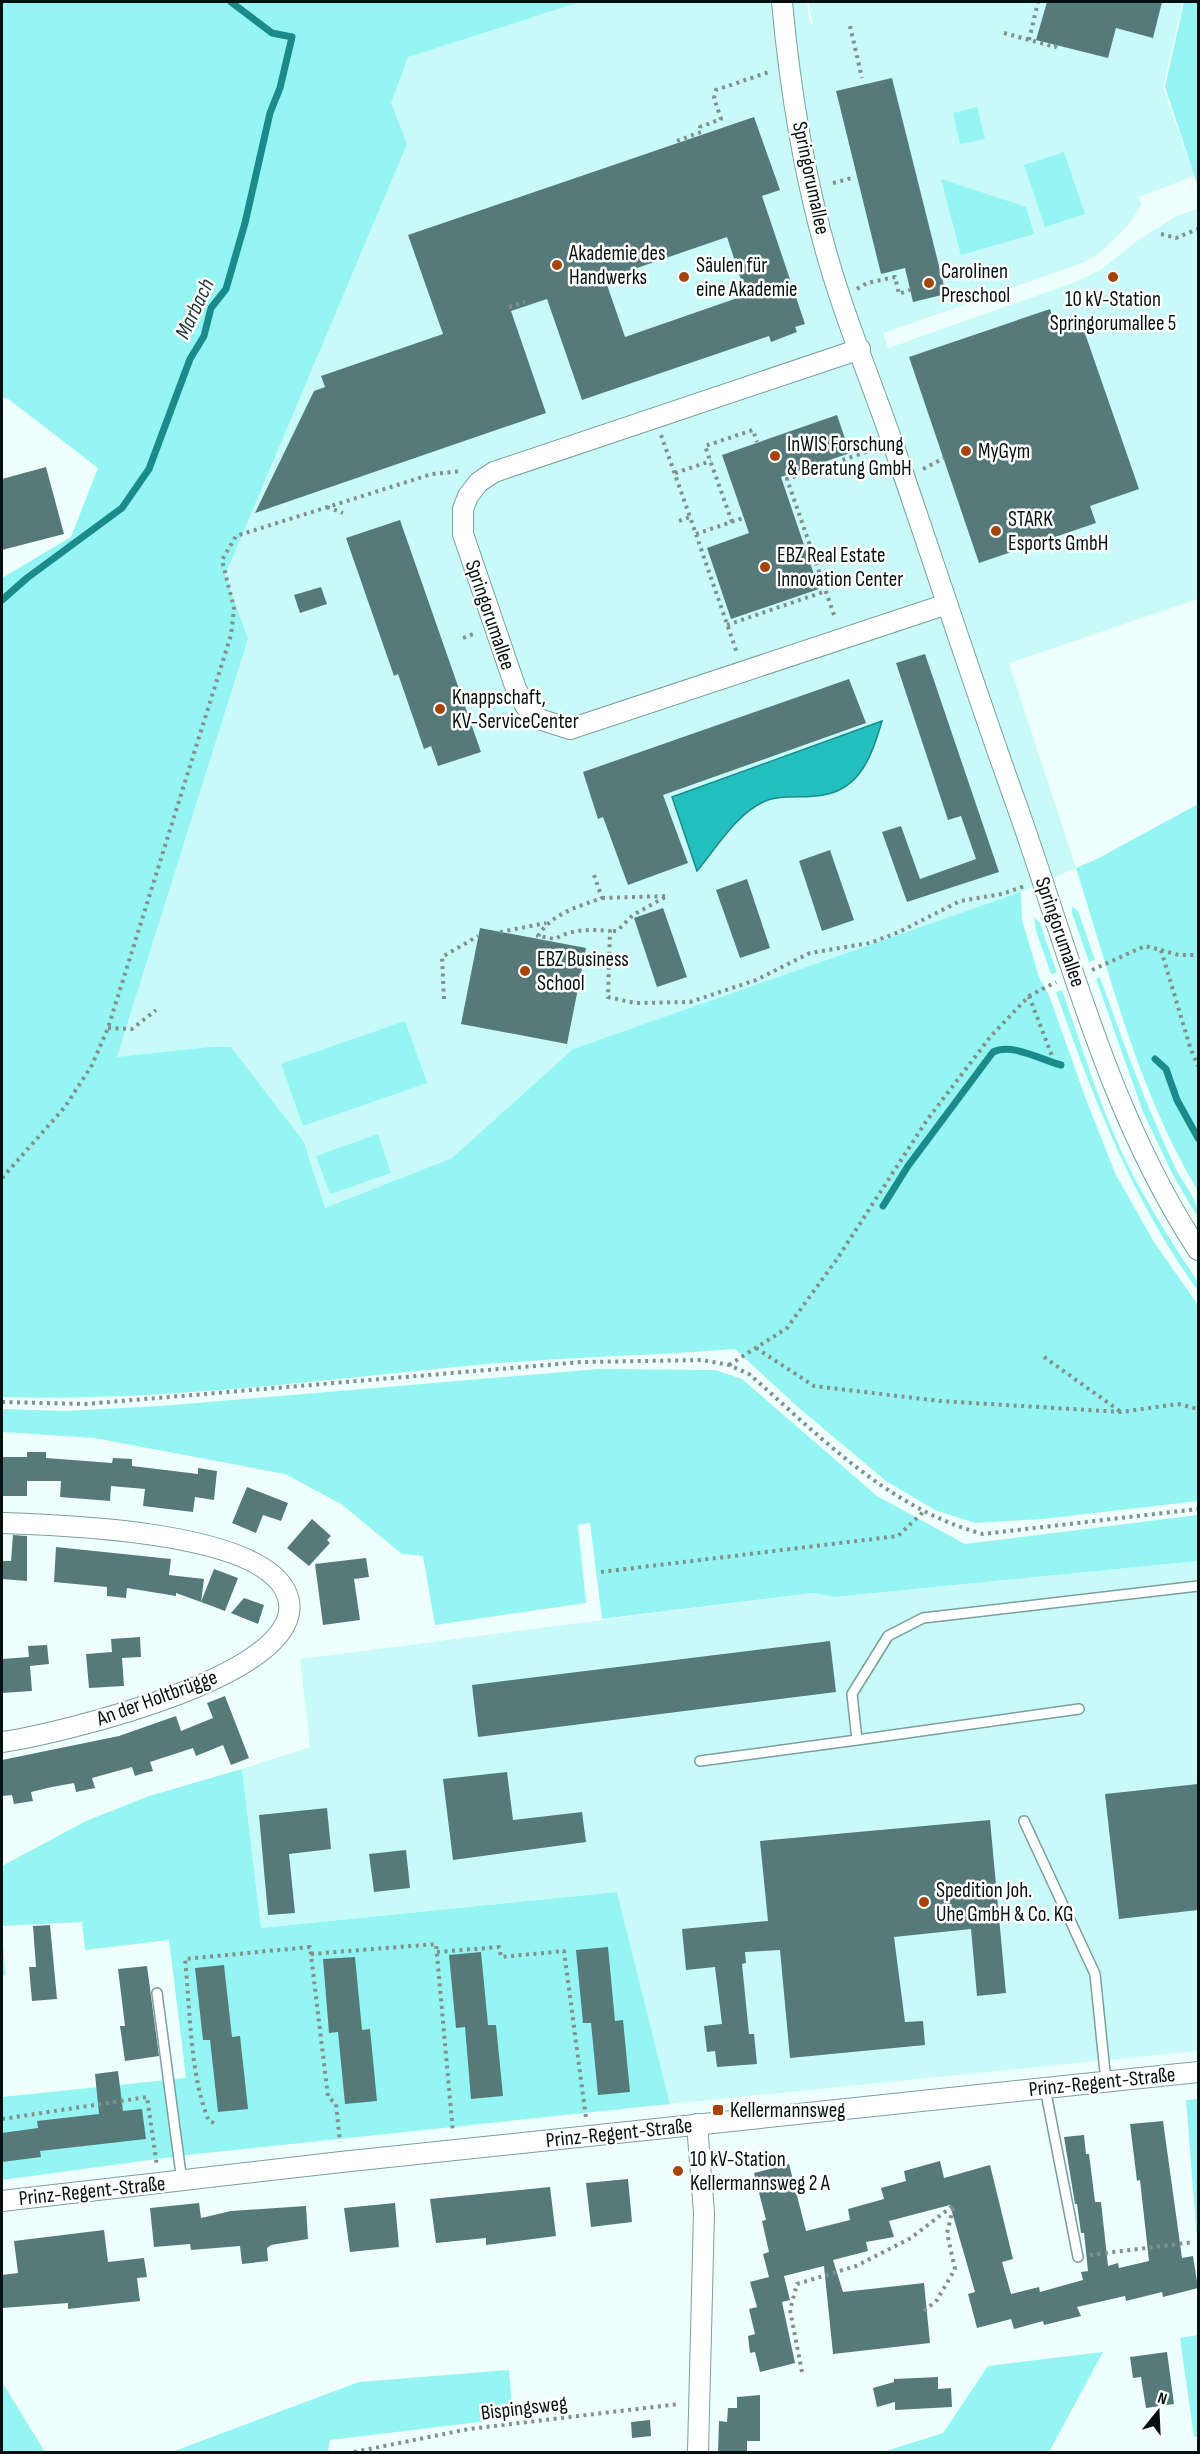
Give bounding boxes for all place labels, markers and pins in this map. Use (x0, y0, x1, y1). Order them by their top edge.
place label: Akademie des Handwerks (568, 241, 665, 290)
place label: Säulen für eine Akademie (696, 253, 798, 302)
marker: Akademie des Handwerks (550, 258, 564, 272)
place label: Carolinen Preschool (941, 259, 1010, 308)
marker: Säulen für eine Akademie (677, 270, 691, 284)
marker: 10 kV-Station Springorumallee 5 (1106, 270, 1120, 284)
marker: Carolinen Preschool (922, 276, 936, 290)
place label: 10 kV-Station Springorumallee 5 (1050, 287, 1176, 336)
place label: InWIS Forschung & Beratung GmbH (787, 432, 912, 481)
place label: MyGym (978, 439, 1030, 464)
marker: MyGym (959, 444, 973, 458)
marker: InWIS Forschung & Beratung GmbH (768, 449, 782, 463)
place label: STARK Esports GmbH (1008, 507, 1108, 556)
marker: STARK Esports GmbH (989, 524, 1003, 538)
place label: EBZ Real Estate Innovation Center (777, 543, 903, 592)
marker: EBZ Real Estate Innovation Center (758, 560, 772, 574)
place label: Knappschaft, KV-ServiceCenter (452, 685, 579, 734)
marker: Knappschaft, KV-ServiceCenter (433, 702, 447, 716)
place label: EBZ Business School (537, 947, 629, 996)
marker: EBZ Business School (518, 964, 532, 978)
place label: Spedition Joh. Uhe GmbH & Co. KG (936, 1878, 1073, 1927)
marker: Spedition Joh. Uhe GmbH & Co. KG (917, 1895, 931, 1909)
place label: Kellermannsweg (730, 2098, 845, 2123)
marker: Kellermannsweg (711, 2103, 725, 2117)
place label: 10 kV-Station Kellermannsweg 2 A (690, 2147, 831, 2196)
marker: 10 kV-Station Kellermannsweg 2 A (671, 2164, 685, 2178)

